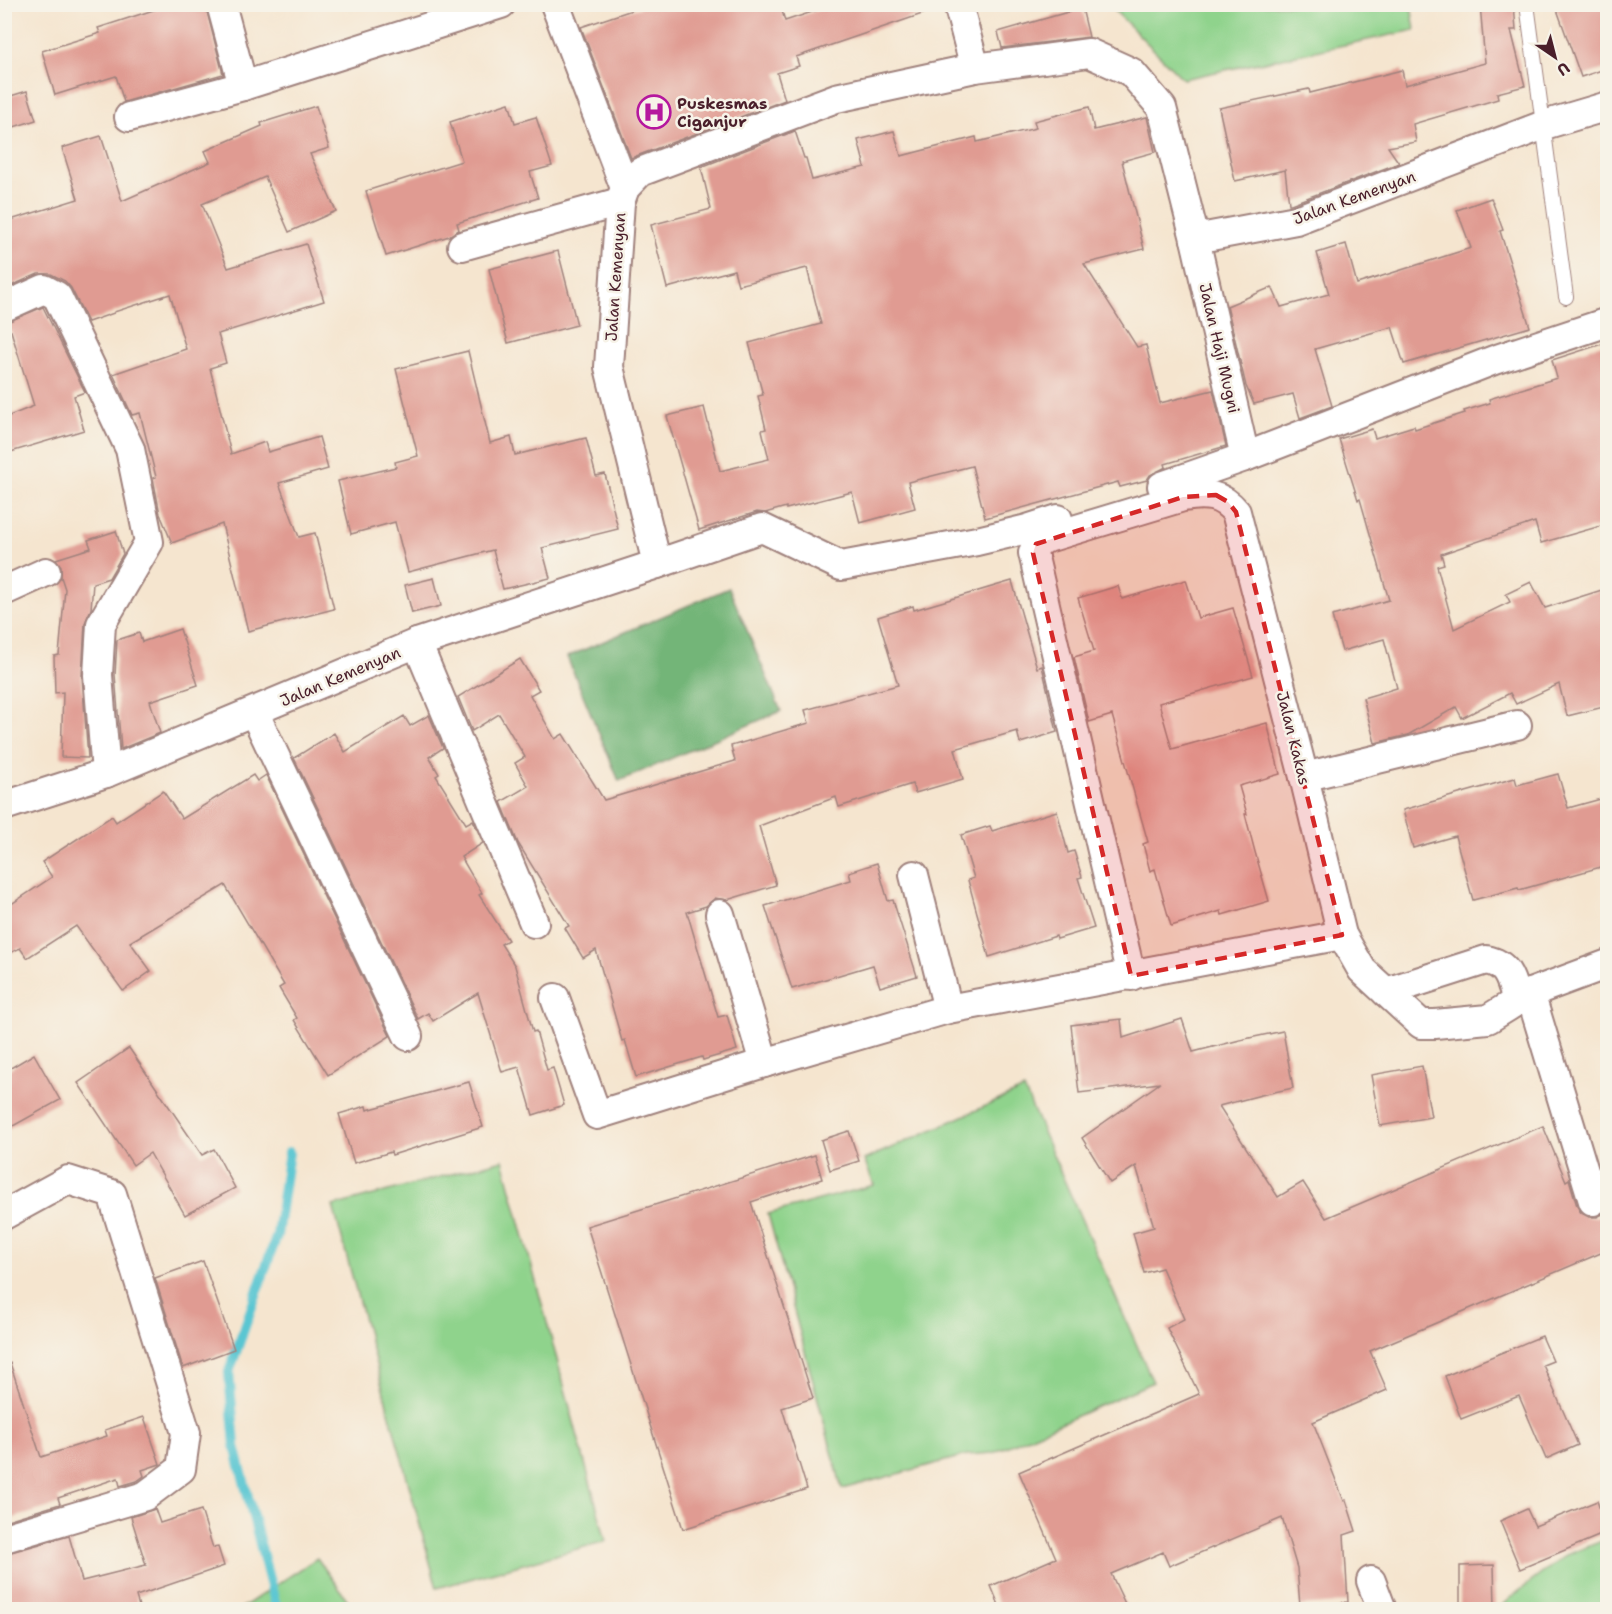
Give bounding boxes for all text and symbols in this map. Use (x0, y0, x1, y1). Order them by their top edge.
north arrow (1525, 27, 1585, 87)
text: U (1553, 57, 1574, 81)
place label: Puskesmas Ciganjur (677, 93, 767, 132)
hospital icon: Puskesmas Ciganjur (636, 94, 672, 130)
street label: Jalan Kemenyan (1290, 165, 1419, 229)
street label: Jalan Kemenyan (601, 212, 630, 342)
street label: Jalan Haji Mugni (1194, 281, 1245, 415)
street label: Jalan Kemenyan (277, 642, 404, 711)
street label: Jalan Kakas (1272, 689, 1315, 787)

